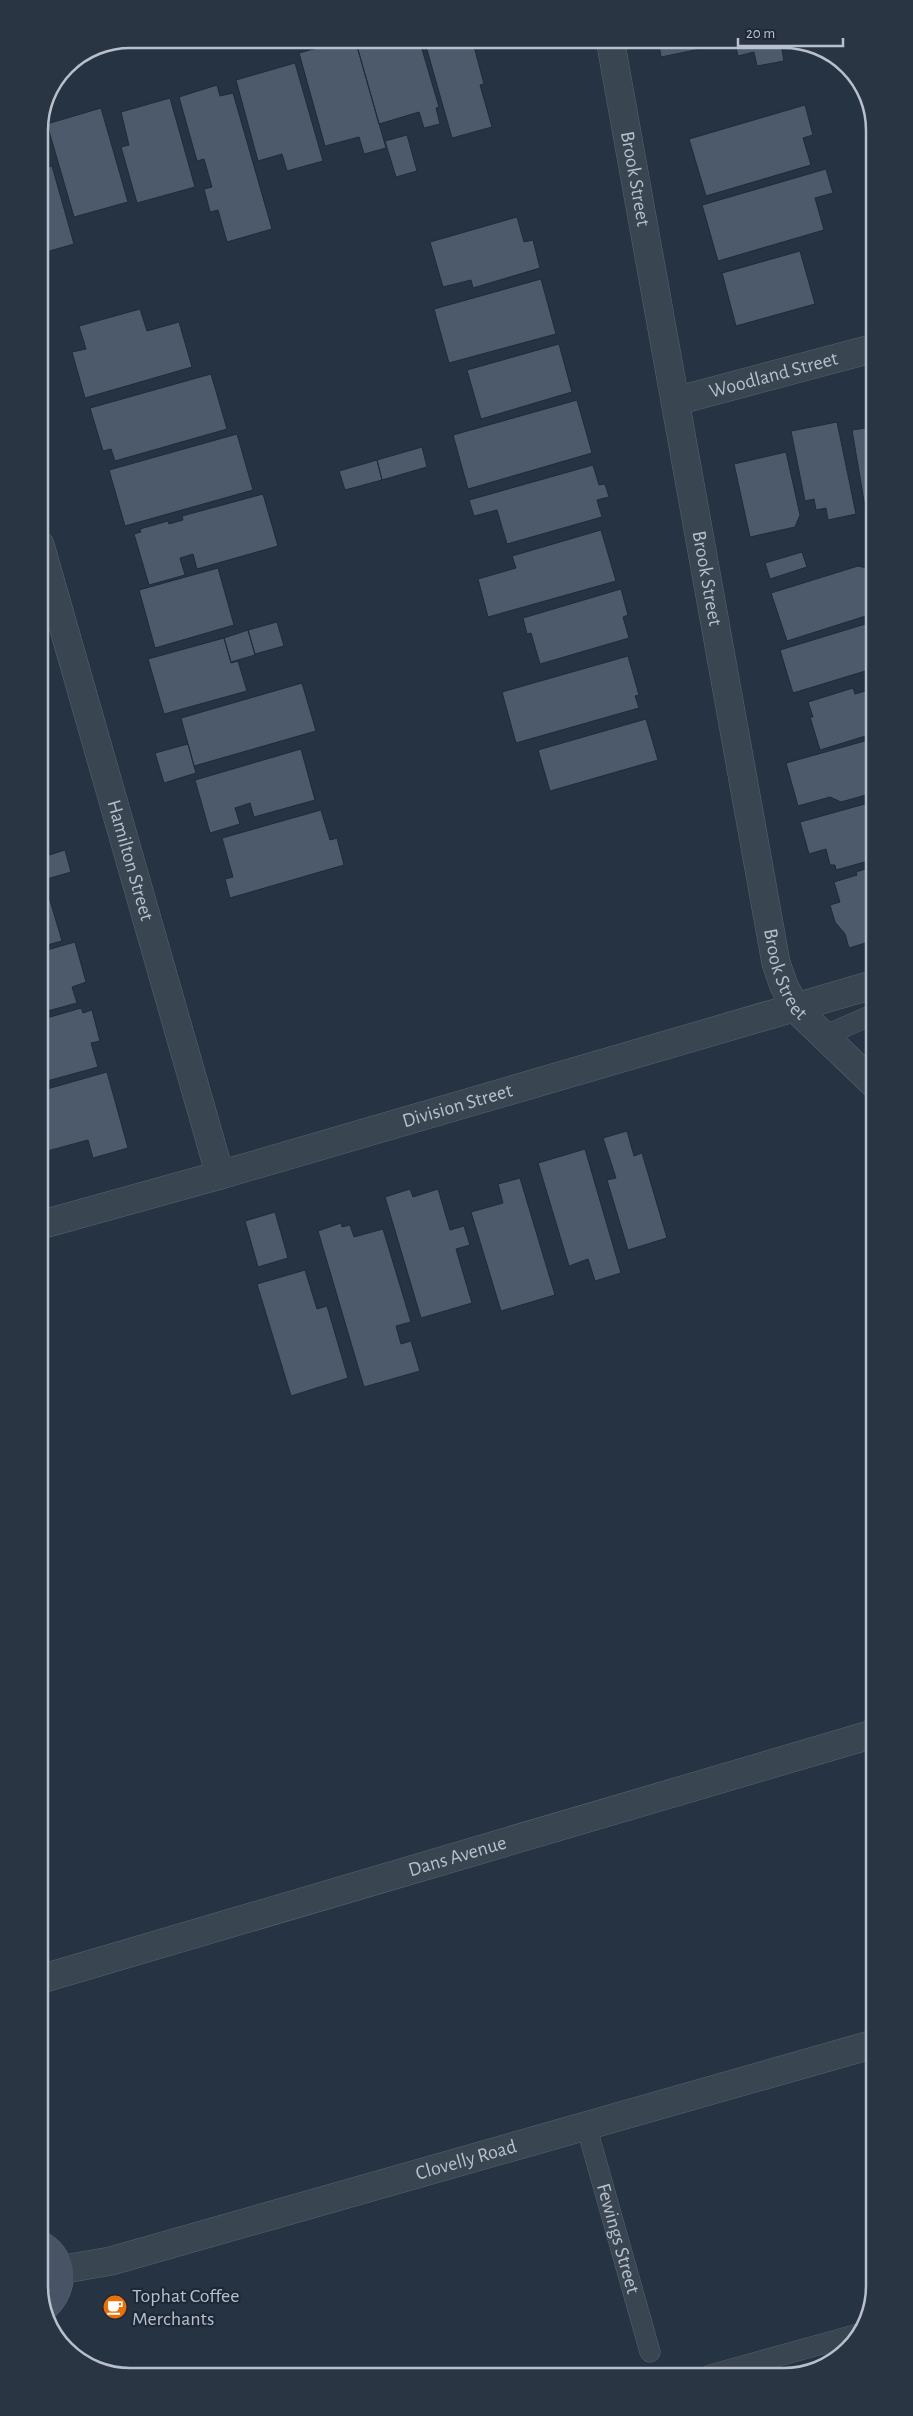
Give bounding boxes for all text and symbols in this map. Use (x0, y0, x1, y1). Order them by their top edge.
scale bar (738, 15, 843, 47)
text: 20 m (746, 26, 775, 41)
street label: Brook Street (617, 130, 654, 228)
street label: Woodland Street (707, 348, 841, 402)
street label: Brook Street (689, 529, 725, 628)
street label: Hamilton Street (103, 798, 157, 924)
street label: Brook Street (760, 927, 811, 1024)
street label: Division Street (400, 1080, 515, 1131)
street label: Dans Avenue (406, 1832, 509, 1880)
street label: Clovelly Road (413, 2136, 519, 2184)
street label: Fewings Street (593, 2181, 643, 2296)
place label: Tophat Coffee Merchants (132, 2286, 239, 2329)
cafe icon: Tophat Coffee Merchants (102, 2294, 128, 2320)

